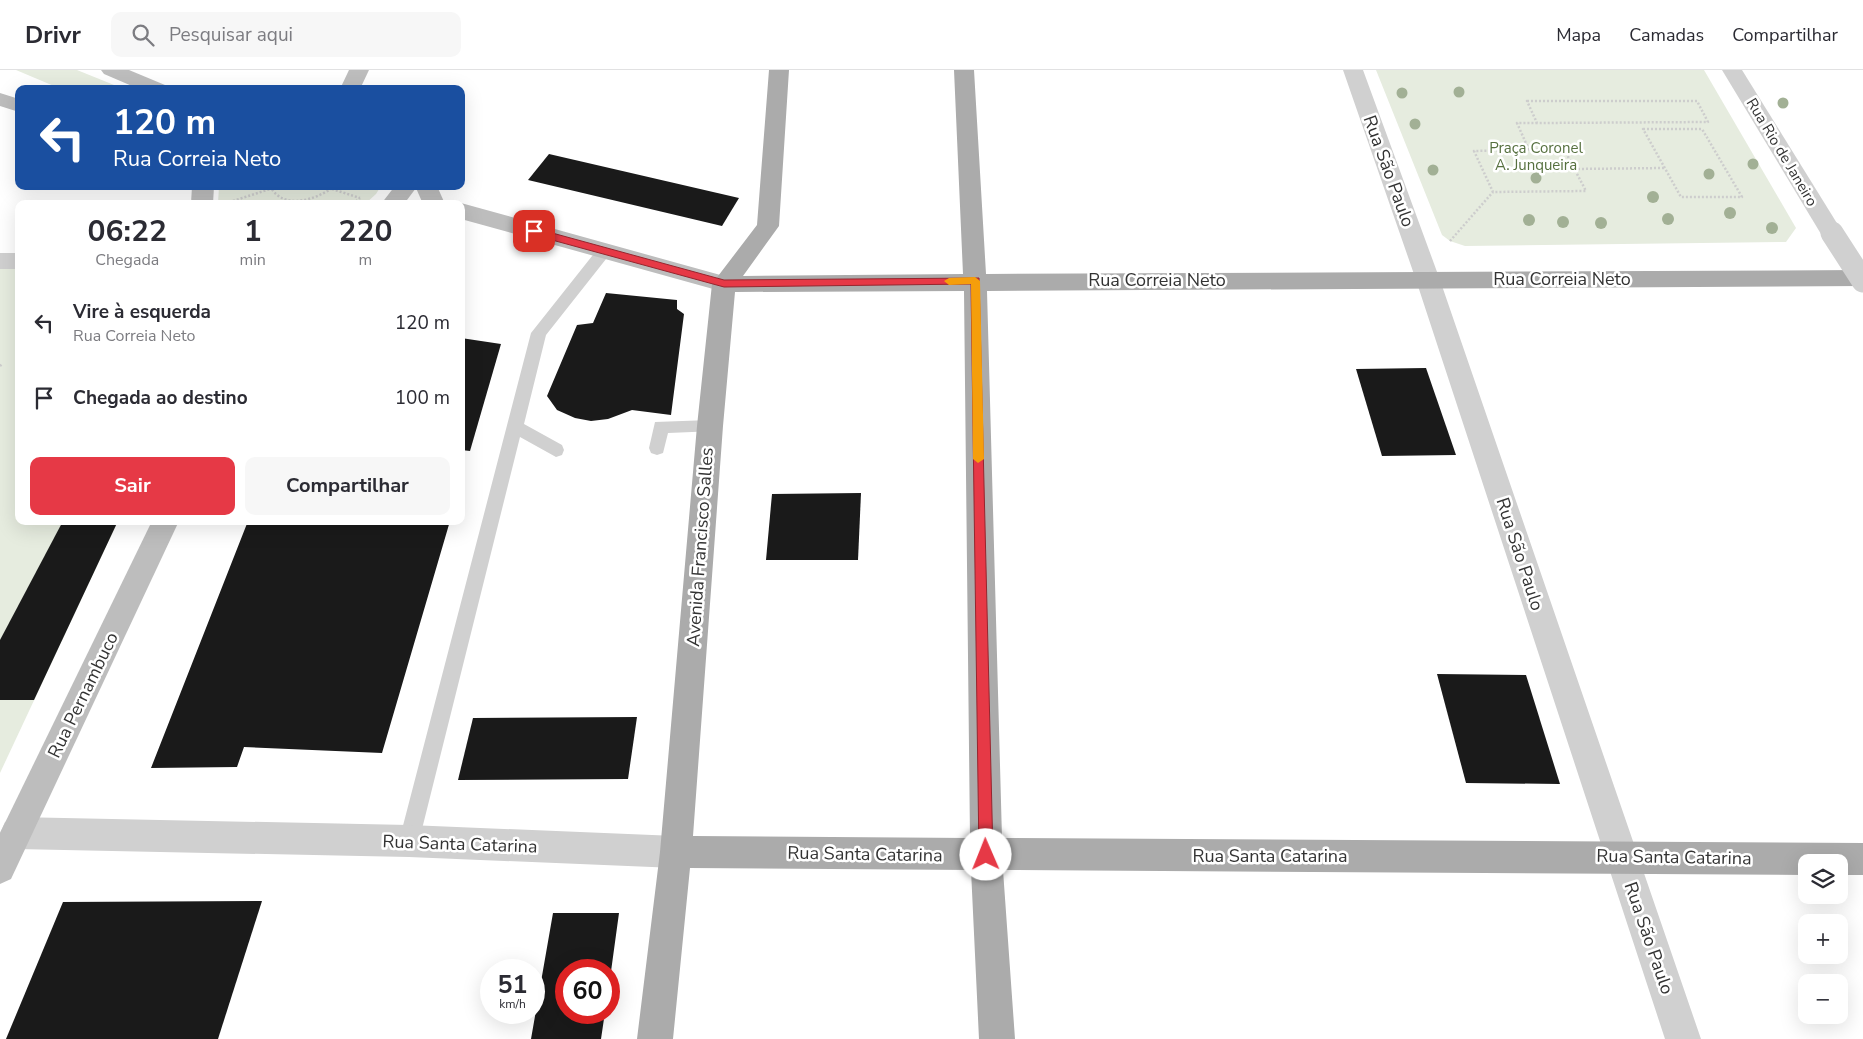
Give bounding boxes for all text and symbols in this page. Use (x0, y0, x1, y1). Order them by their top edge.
search box (111, 12, 461, 57)
text: Drivr (25, 19, 81, 51)
icon: search (129, 21, 157, 49)
text: Pesquisar aqui (169, 22, 293, 48)
text: Mapa (1556, 23, 1601, 47)
text: Camadas (1629, 23, 1704, 47)
text: Compartilhar (1732, 23, 1838, 47)
street label: Rua Rio de Janeiro (1742, 94, 1822, 210)
text: 120 m (113, 99, 216, 146)
icon: left (30, 105, 95, 170)
street label: Rua São Paulo (1358, 112, 1420, 230)
park label: Praça Coronel A. Junqueira (1489, 138, 1583, 175)
text: Rua Correia Neto (113, 144, 281, 174)
pin (513, 210, 555, 252)
text: 06:22 (88, 211, 167, 252)
text: 1 (244, 211, 262, 252)
text: 220 (338, 211, 392, 252)
icon: arrive (520, 217, 548, 245)
text: Chegada (95, 249, 159, 271)
text: min (239, 249, 266, 271)
text: m (359, 249, 372, 271)
street label: Rua Correia Neto (1493, 267, 1631, 291)
street label: Rua Correia Neto (1088, 268, 1226, 292)
text: Vire à esquerda (73, 299, 211, 325)
icon: left (30, 309, 58, 337)
text: 120 m (395, 310, 450, 336)
text: Rua Correia Neto (73, 325, 195, 347)
icon: arrive (30, 384, 58, 412)
text: Chegada ao destino (73, 385, 248, 411)
text: 100 m (395, 385, 450, 411)
street label: Avenida Francisco Salles (681, 447, 719, 647)
button: Sair (30, 457, 235, 515)
button: Compartilhar (245, 457, 450, 515)
street label: Rua São Paulo (1490, 494, 1550, 614)
street label: Rua Pernambuco (42, 628, 124, 762)
position arrow (959, 828, 1011, 880)
street label: Rua Santa Catarina (382, 829, 538, 859)
street label: Rua Santa Catarina (787, 841, 943, 867)
street label: Rua Santa Catarina (1192, 844, 1348, 868)
street label: Rua Santa Catarina (1596, 844, 1752, 870)
map controls (1798, 854, 1848, 1024)
button: layers (1798, 854, 1848, 904)
street label: Rua São Paulo (1619, 879, 1679, 997)
button: + (1798, 914, 1848, 964)
speed limit sign: 60 (555, 959, 620, 1024)
text: 51 (497, 968, 528, 1002)
button: − (1798, 974, 1848, 1024)
text: km/h (499, 996, 526, 1012)

